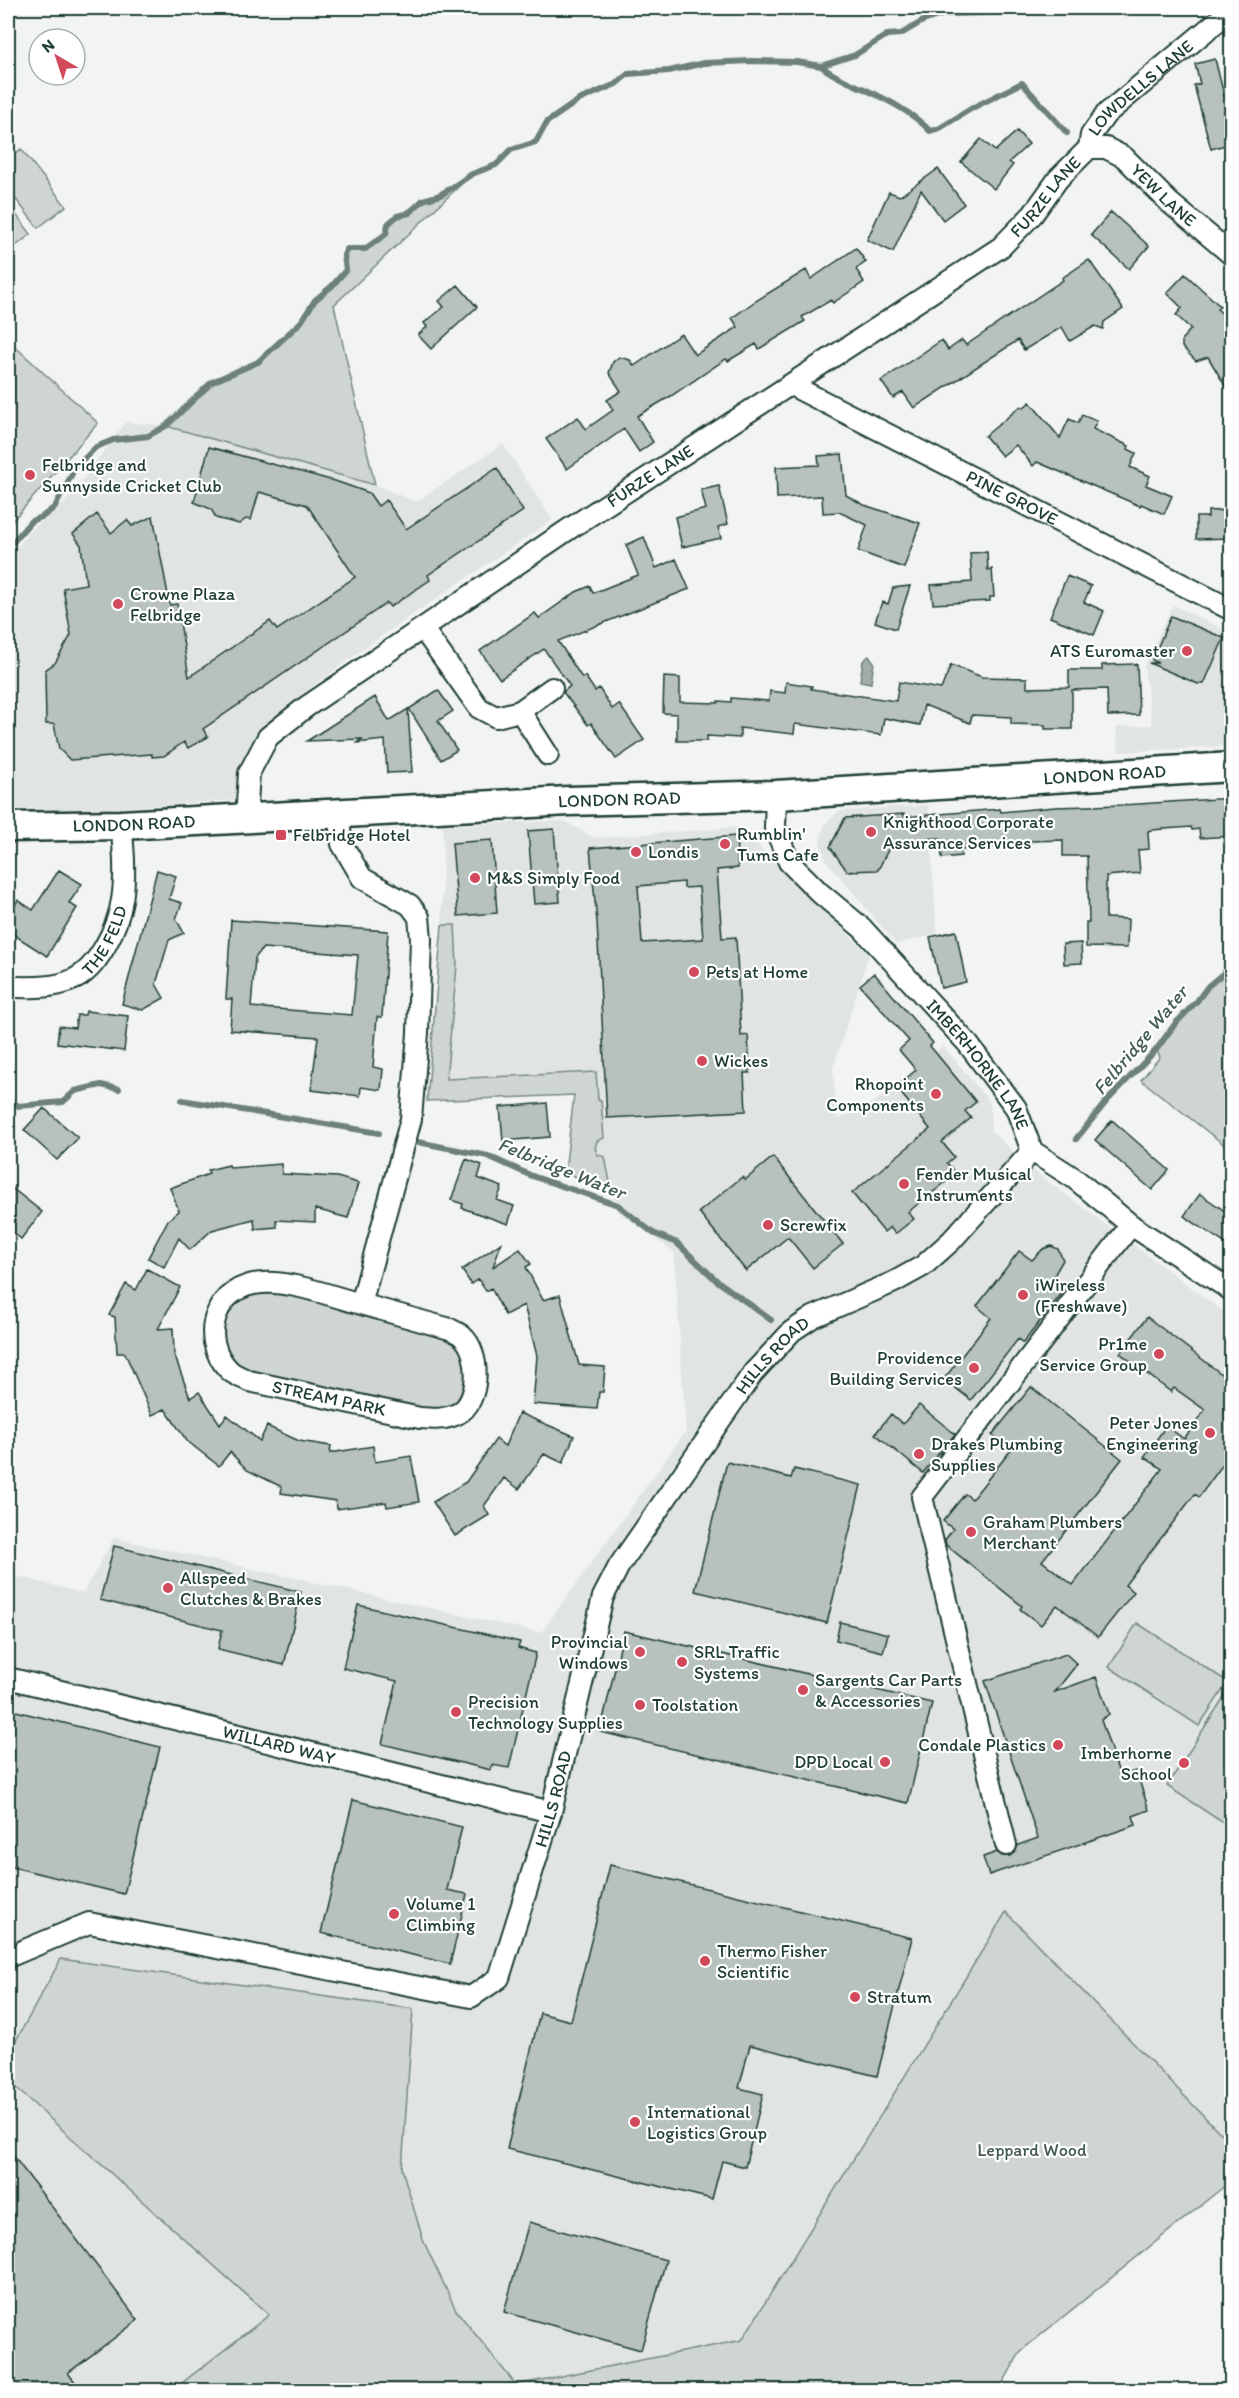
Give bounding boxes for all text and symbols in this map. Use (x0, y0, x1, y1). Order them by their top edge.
north arrow (27, 27, 87, 87)
text: N (38, 35, 58, 57)
street label: LOWDELLS LANE (1083, 35, 1198, 140)
street label: FURZE LANE (1005, 151, 1086, 242)
street label: YEW LANE (1126, 159, 1201, 231)
street label: FURZE LANE (603, 439, 698, 512)
place label: Felbridge and Sunnyside Cricket Club (42, 454, 222, 497)
street label: PINE GROVE (962, 465, 1062, 530)
marker: Felbridge and Sunnyside Cricket Club (23, 468, 37, 482)
place label: Crowne Plaza Felbridge (130, 583, 236, 626)
marker: Crowne Plaza Felbridge (111, 597, 125, 611)
place label: ATS Euromaster (1050, 640, 1175, 662)
marker: ATS Euromaster (1180, 644, 1194, 658)
street label: LONDON ROAD (1043, 760, 1167, 790)
street label: LONDON ROAD (557, 787, 681, 813)
street label: LONDON ROAD (72, 810, 196, 837)
place label: Knighthood Corporate Assurance Services (883, 811, 1054, 854)
place label: Rumblin' Tums Cafe (737, 823, 819, 866)
place label: Felbridge Hotel (293, 824, 410, 846)
marker: Knighthood Corporate Assurance Services (864, 825, 878, 839)
marker: Felbridge Hotel (274, 828, 288, 842)
marker: Rumblin' Tums Cafe (718, 837, 732, 851)
place label: Londis (648, 841, 699, 863)
marker: Londis (629, 845, 643, 859)
place label: M&S Simply Food (487, 867, 620, 889)
marker: M&S Simply Food (468, 871, 482, 885)
street label: THE FELD (77, 903, 132, 980)
place label: Pets at Home (706, 961, 808, 983)
marker: Pets at Home (687, 965, 701, 979)
water label: Felbridge Water (1087, 979, 1194, 1100)
street label: IMBERHORNE LANE (921, 995, 1034, 1133)
place label: Wickes (714, 1050, 768, 1072)
marker: Wickes (695, 1054, 709, 1068)
place label: Rhopoint Components (826, 1073, 924, 1116)
marker: Rhopoint Components (929, 1087, 943, 1101)
water label: Felbridge Water (495, 1132, 631, 1205)
place label: Fender Musical Instruments (916, 1163, 1032, 1206)
marker: Fender Musical Instruments (897, 1177, 911, 1191)
place label: Screwfix (780, 1214, 847, 1236)
marker: Screwfix (761, 1218, 775, 1232)
place label: iWireless (Freshwave) (1035, 1274, 1127, 1317)
marker: iWireless (Freshwave) (1016, 1288, 1030, 1302)
street label: HILLS ROAD (731, 1312, 814, 1398)
place label: Pr1me Service Group (1040, 1333, 1147, 1376)
place label: Providence Building Services (829, 1347, 962, 1390)
marker: Pr1me Service Group (1152, 1347, 1166, 1361)
marker: Providence Building Services (967, 1361, 981, 1375)
street label: STREAM PARK (270, 1375, 388, 1421)
place label: Peter Jones Engineering (1106, 1412, 1199, 1455)
marker: Peter Jones Engineering (1203, 1426, 1217, 1440)
place label: Drakes Plumbing Supplies (931, 1433, 1063, 1476)
marker: Drakes Plumbing Supplies (912, 1447, 926, 1461)
place label: Graham Plumbers Merchant (983, 1511, 1122, 1554)
marker: Graham Plumbers Merchant (964, 1525, 978, 1539)
place label: Allspeed Clutches & Brakes (180, 1567, 322, 1610)
marker: Allspeed Clutches & Brakes (161, 1581, 175, 1595)
place label: Provincial Windows (551, 1631, 628, 1674)
place label: SRL Traffic Systems (694, 1641, 780, 1684)
marker: Provincial Windows (633, 1645, 647, 1659)
marker: SRL Traffic Systems (675, 1655, 689, 1669)
place label: Sargents Car Parts & Accessories (815, 1669, 962, 1712)
marker: Sargents Car Parts & Accessories (796, 1683, 810, 1697)
place label: Precision Technology Supplies (468, 1691, 623, 1734)
place label: Toolstation (652, 1694, 738, 1716)
marker: Toolstation (633, 1698, 647, 1712)
marker: Precision Technology Supplies (449, 1705, 463, 1719)
street label: WILLARD WAY (220, 1720, 338, 1770)
place label: Condale Plastics (918, 1734, 1046, 1756)
marker: Condale Plastics (1051, 1738, 1065, 1752)
place label: Imberhorne School (1081, 1742, 1172, 1785)
street label: HILLS ROAD (530, 1748, 576, 1850)
place label: DPD Local (794, 1751, 873, 1773)
marker: DPD Local (878, 1755, 892, 1769)
marker: Imberhorne School (1177, 1756, 1191, 1770)
place label: Volume 1 Climbing (406, 1893, 476, 1936)
marker: Volume 1 Climbing (387, 1907, 401, 1921)
place label: Thermo Fisher Scientific (717, 1940, 828, 1983)
marker: Thermo Fisher Scientific (698, 1954, 712, 1968)
place label: Stratum (867, 1986, 932, 2008)
marker: Stratum (848, 1990, 862, 2004)
place label: International Logistics Group (647, 2101, 767, 2144)
marker: International Logistics Group (628, 2115, 642, 2129)
park label: Leppard Wood (977, 2139, 1087, 2161)

